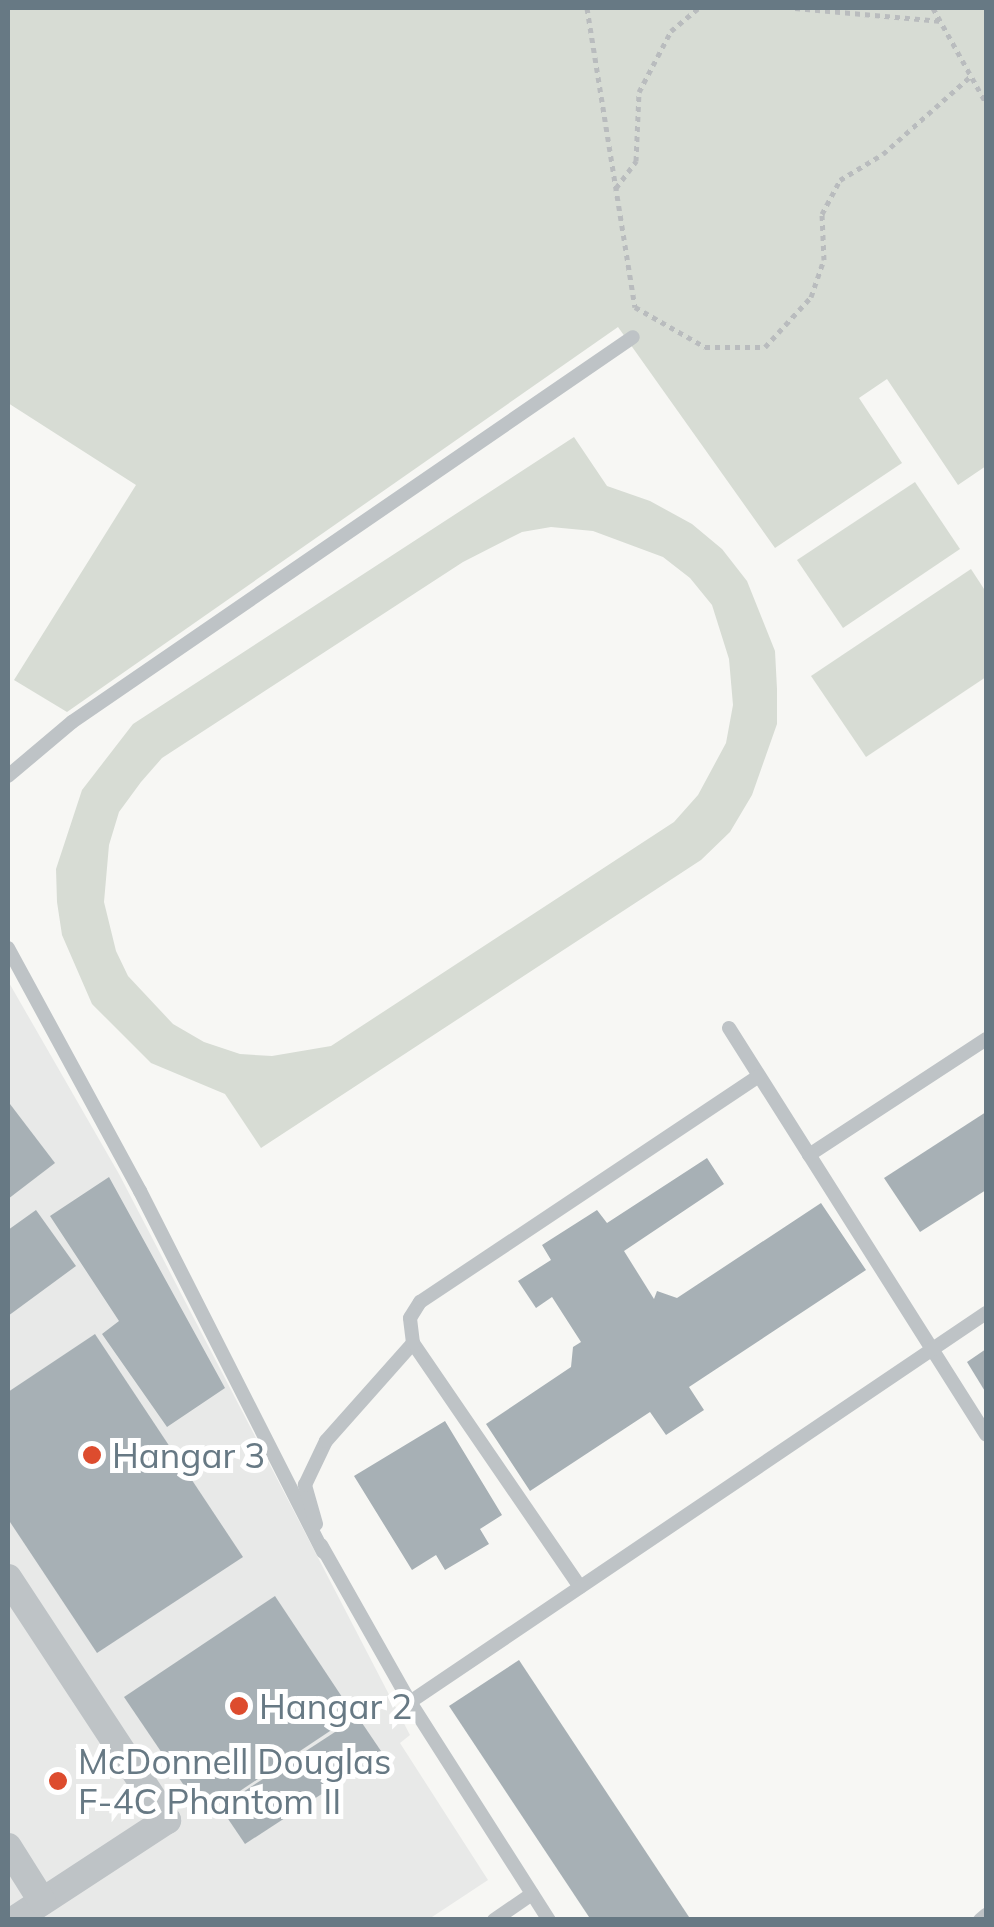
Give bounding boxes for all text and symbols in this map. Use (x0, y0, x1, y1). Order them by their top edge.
place label: Hangar 3 (112, 1434, 265, 1476)
marker: Hangar 3 (81, 1444, 103, 1466)
place label: Hangar 2 (259, 1685, 412, 1727)
marker: Hangar 2 (228, 1695, 250, 1717)
place label: McDonnell Douglas F-4C Phantom II (78, 1740, 391, 1822)
marker: McDonnell Douglas F-4C Phantom II (47, 1770, 69, 1792)

